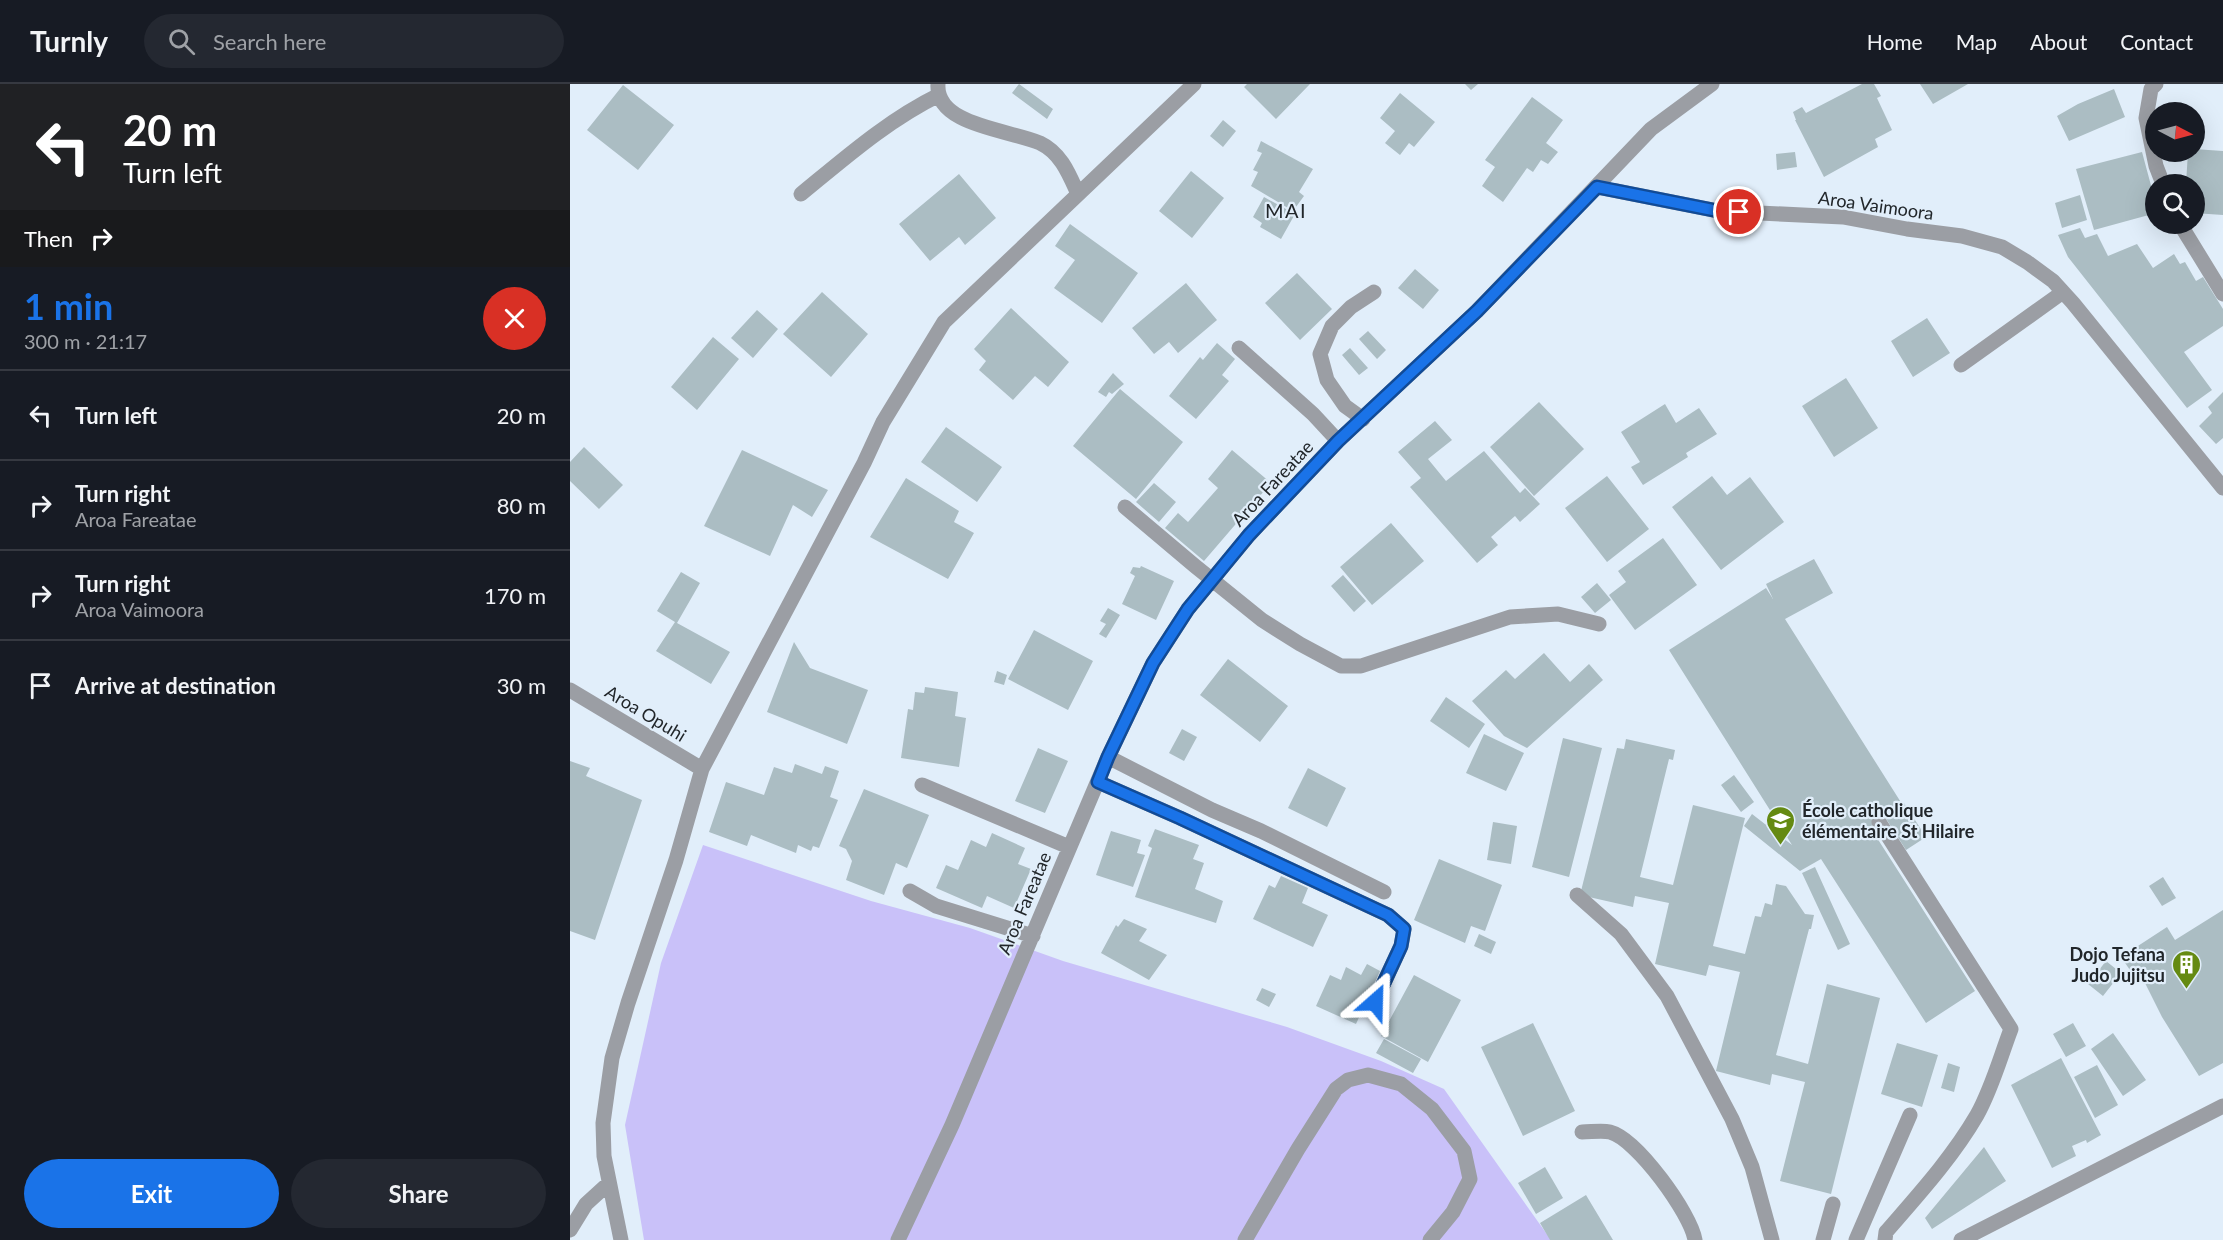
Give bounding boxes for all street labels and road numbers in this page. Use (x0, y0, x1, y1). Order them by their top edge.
street label: Aroa Vaimoora (1817, 186, 1935, 224)
street label: Aroa Fareatae (1227, 436, 1317, 530)
street label: Aroa Opuhi (601, 680, 691, 746)
street label: Aroa Fareatae (993, 848, 1055, 958)

